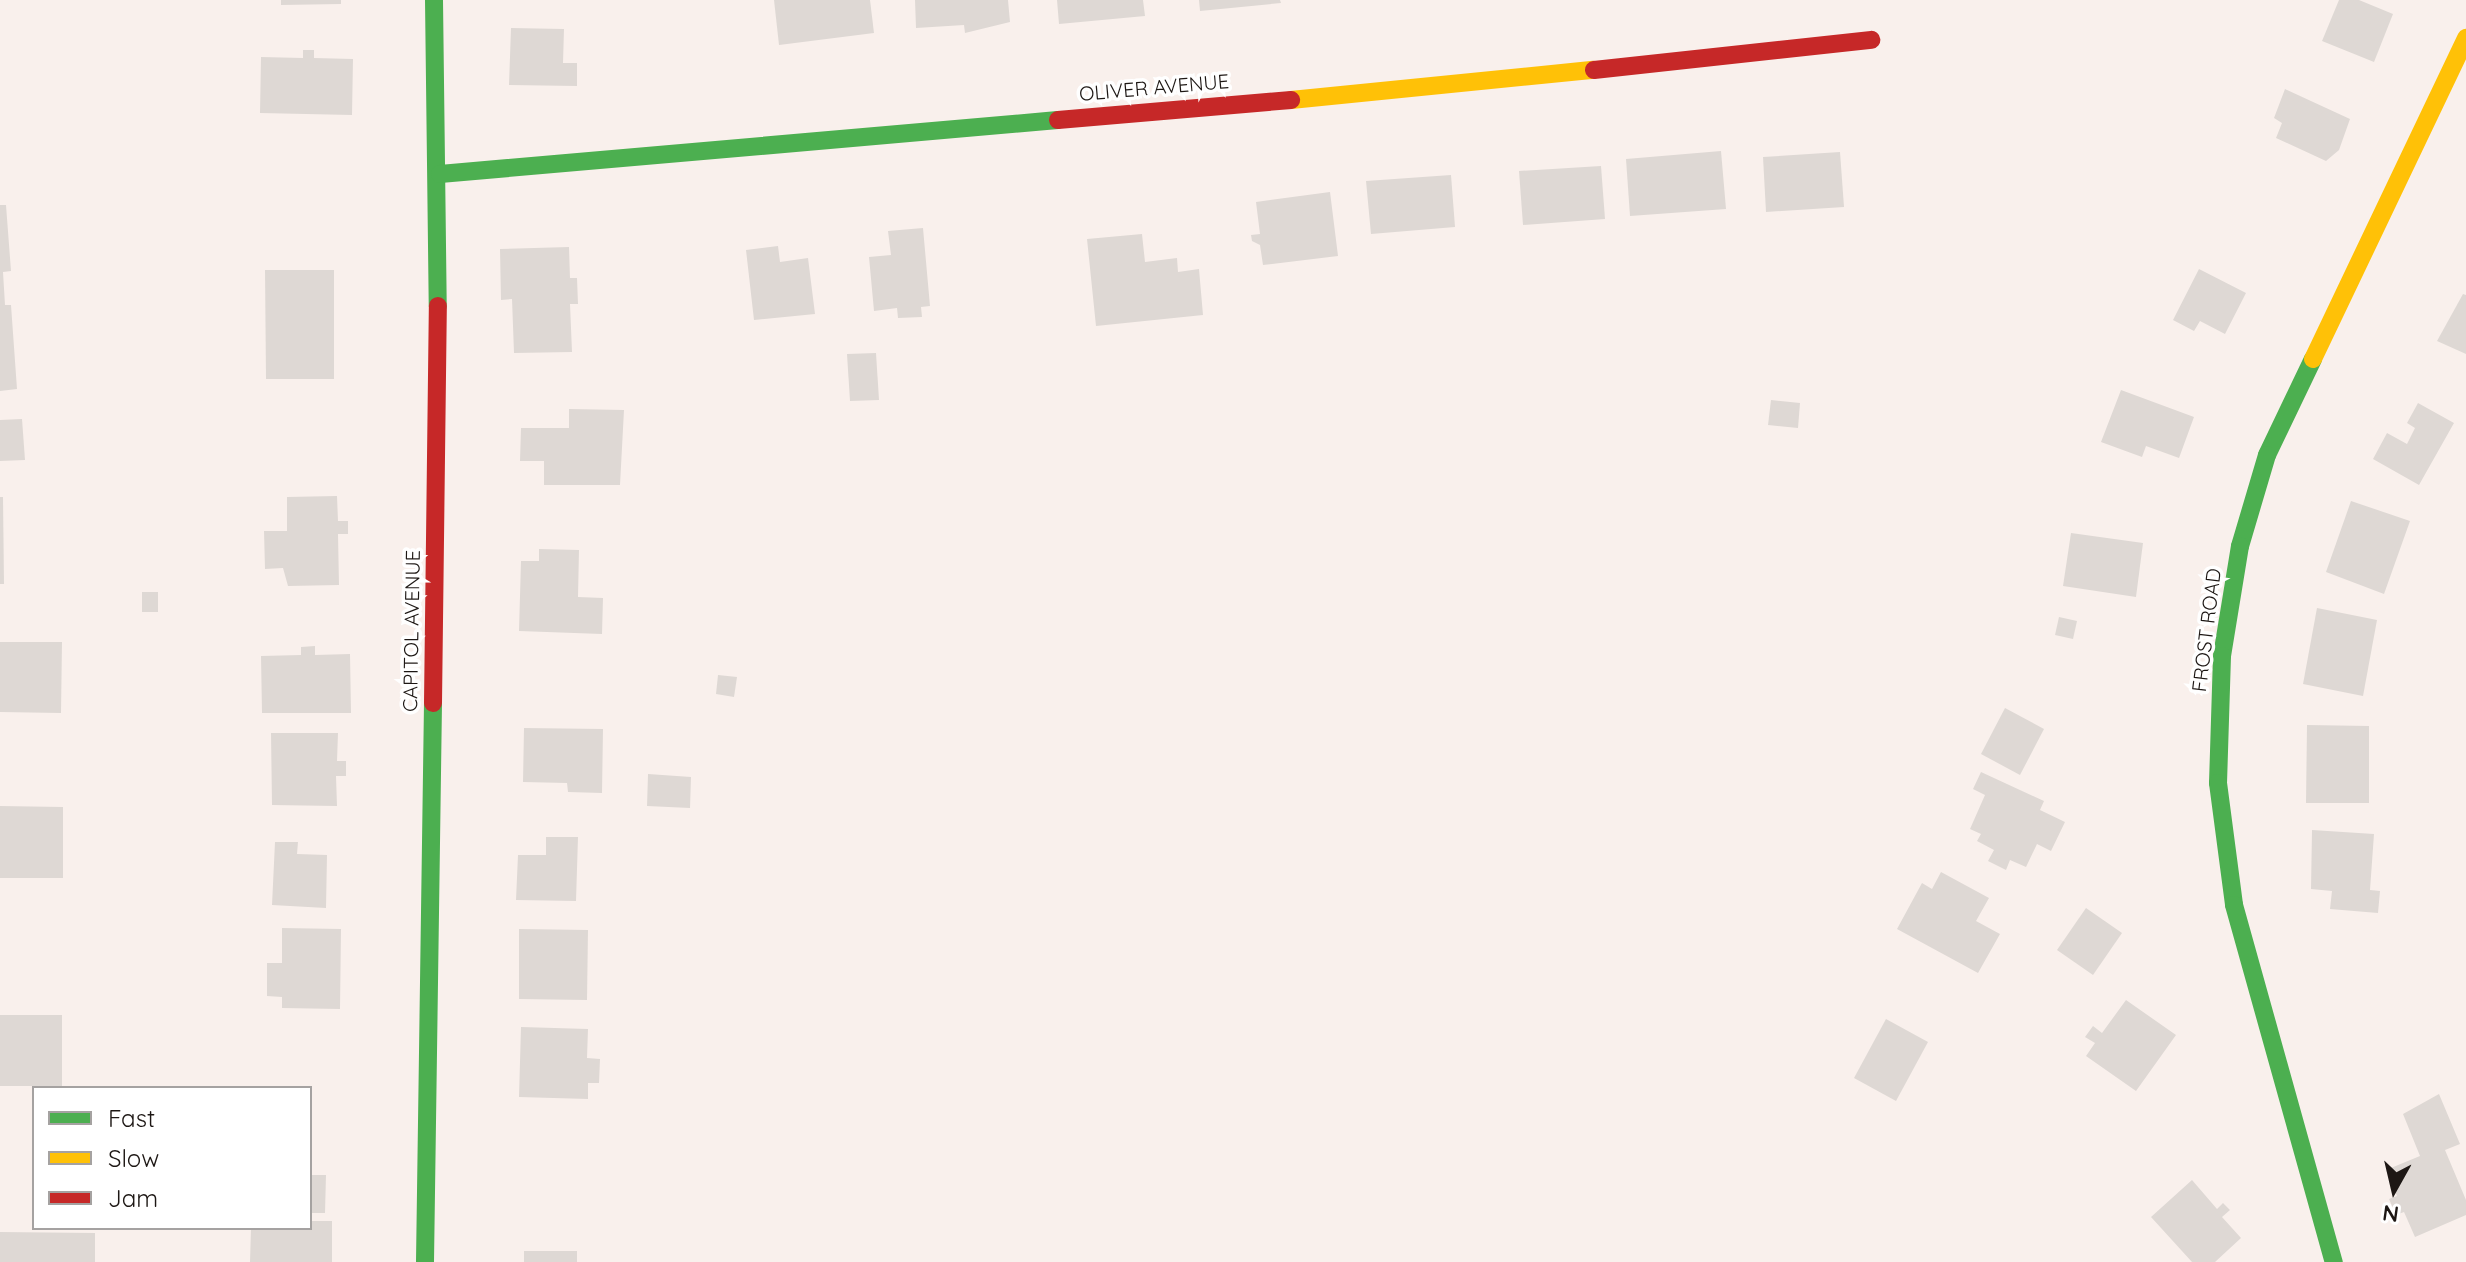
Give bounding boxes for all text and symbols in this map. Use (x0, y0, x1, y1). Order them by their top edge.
street label: OLIVER AVENUE (1078, 68, 1230, 106)
street label: CAPITOL AVENUE (398, 550, 424, 712)
street label: FROST ROAD (2187, 567, 2225, 693)
legend (32, 1086, 312, 1230)
text: Fast (108, 1103, 155, 1133)
text: Slow (108, 1143, 159, 1173)
north arrow (2354, 1150, 2434, 1230)
text: Jam (108, 1183, 158, 1213)
text: N (2381, 1199, 2401, 1229)

